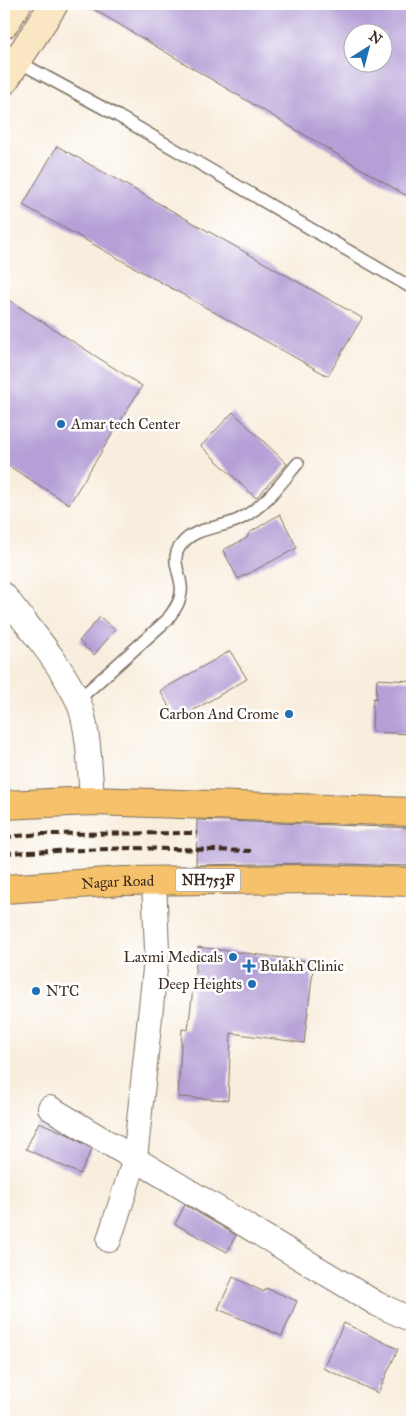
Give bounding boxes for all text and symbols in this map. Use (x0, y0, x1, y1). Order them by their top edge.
north arrow (344, 22, 394, 72)
text: N (366, 28, 385, 48)
place label: Amar tech Center (70, 415, 180, 433)
marker: Amar tech Center (55, 418, 67, 430)
place label: Carbon And Crome (159, 705, 279, 723)
marker: Carbon And Crome (283, 708, 295, 720)
road number: NH753F (176, 868, 240, 892)
street label: Nagar Road (81, 872, 155, 893)
place label: Laxmi Medicals (124, 948, 223, 966)
marker: Laxmi Medicals (227, 951, 239, 963)
place label: Bulakh Clinic (260, 957, 344, 975)
marker: Bulakh Clinic (242, 959, 256, 973)
place label: Deep Heights (158, 975, 242, 993)
marker: Deep Heights (246, 978, 258, 990)
place label: NTC (46, 982, 79, 1000)
marker: NTC (30, 985, 42, 997)

